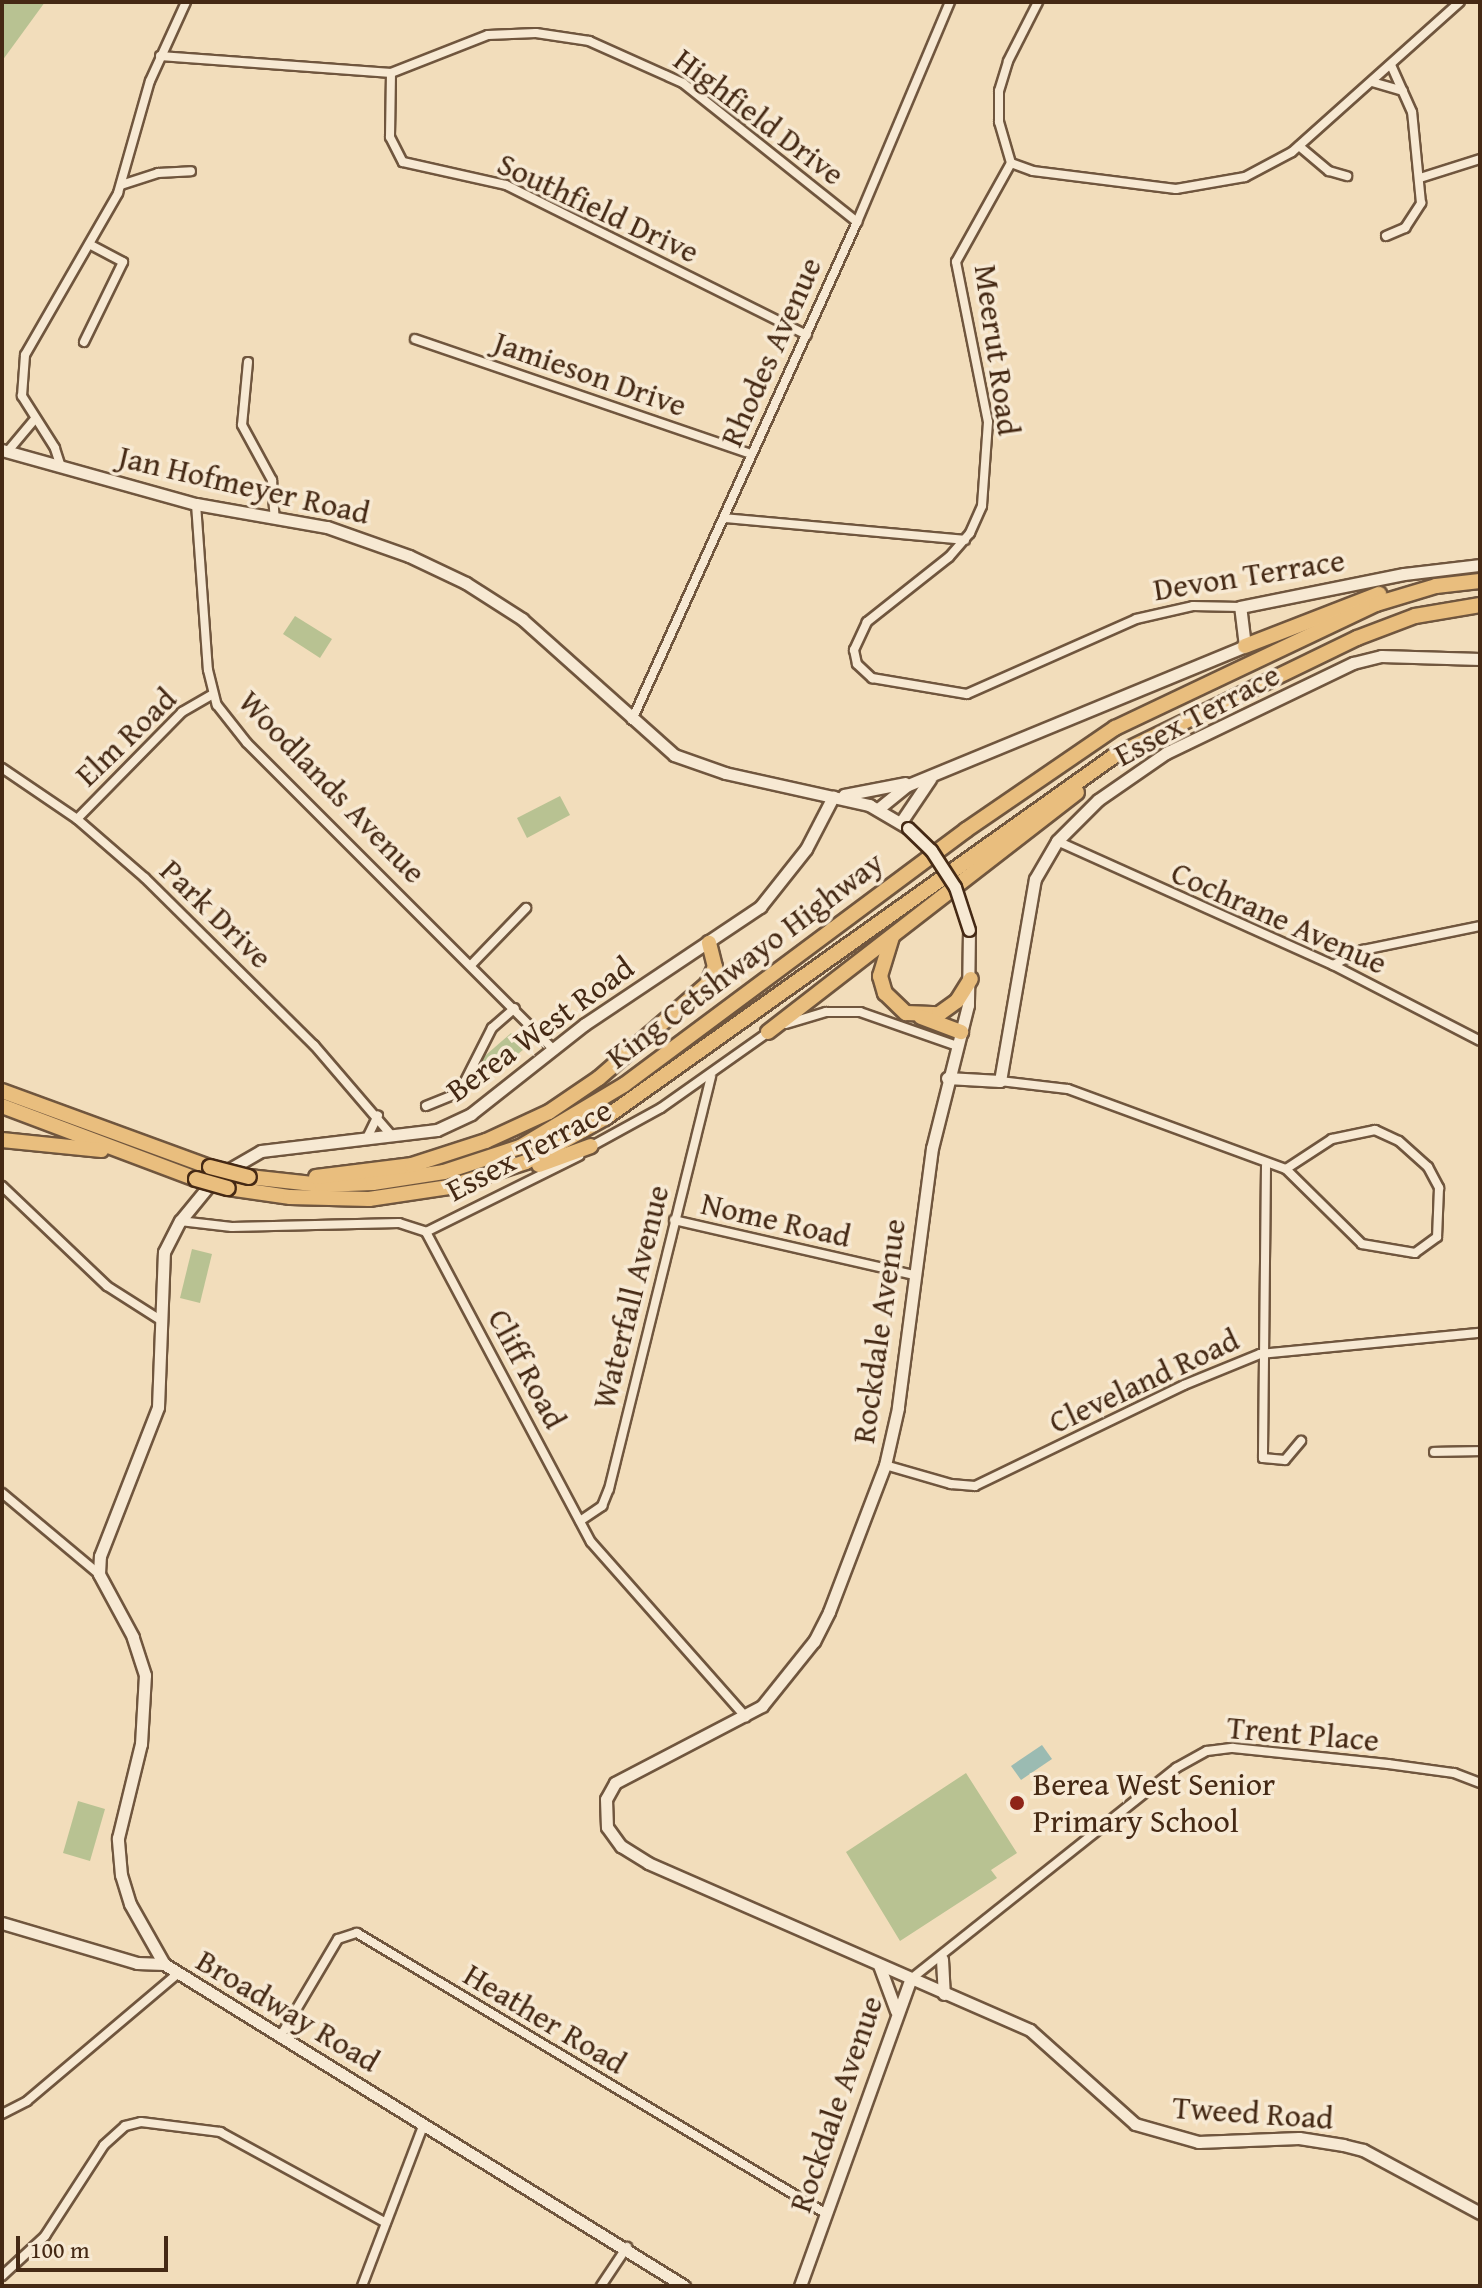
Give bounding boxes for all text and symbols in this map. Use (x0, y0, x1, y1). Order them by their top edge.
street label: Highfield Drive (666, 40, 852, 194)
street label: Southfield Drive (491, 145, 705, 271)
street label: Rhodes Avenue (712, 252, 830, 452)
street label: Meerut Road (966, 262, 1028, 438)
street label: Jamieson Drive (489, 323, 691, 425)
street label: Jan Hofmeyer Road (115, 437, 373, 533)
street label: Devon Terrace (1151, 541, 1347, 609)
street label: Essex Terrace (1108, 655, 1286, 775)
street label: Elm Road (68, 680, 184, 794)
street label: Woodlands Avenue (230, 683, 434, 891)
street label: King Cetshwayo Highway (599, 843, 891, 1077)
street label: Park Drive (152, 851, 280, 977)
street label: Cochrane Avenue (1165, 853, 1393, 983)
street label: Berea West Road (439, 948, 641, 1110)
street label: Essex Terrace (440, 1090, 618, 1210)
street label: Waterfall Avenue (585, 1181, 677, 1413)
street label: Nome Road (697, 1184, 855, 1256)
street label: Rockdale Avenue (844, 1216, 914, 1446)
street label: Cliff Road (480, 1303, 574, 1435)
street label: Cleveland Road (1043, 1320, 1245, 1442)
street label: Trent Place (1225, 1708, 1381, 1760)
place label: Berea West Senior Primary School (1033, 1766, 1275, 1841)
marker: Berea West Senior Primary School (1008, 1794, 1026, 1812)
street label: Broadway Road (190, 1941, 386, 2081)
street label: Heather Road (457, 1955, 633, 2083)
street label: Rockdale Avenue (781, 1991, 891, 2217)
street label: Tweed Road (1171, 2088, 1335, 2138)
scale bar (20, 2220, 172, 2270)
text: 100 m (30, 2232, 90, 2267)

